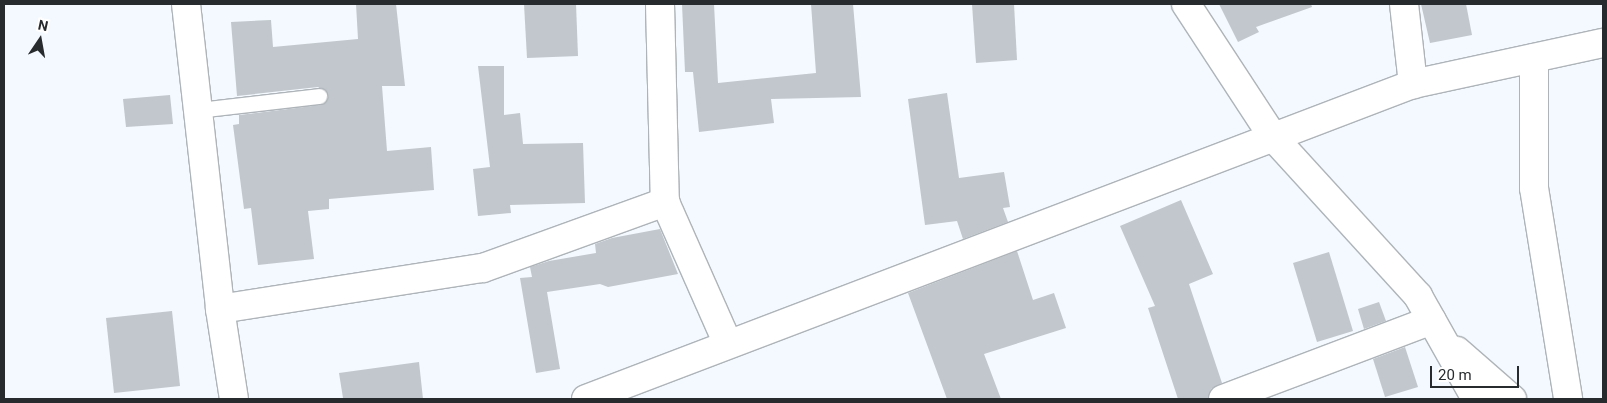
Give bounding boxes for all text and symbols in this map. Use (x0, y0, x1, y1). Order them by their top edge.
north arrow (15, 15, 65, 65)
text: N (37, 16, 50, 34)
scale bar (1432, 356, 1521, 388)
text: 20 m (1438, 366, 1472, 384)

